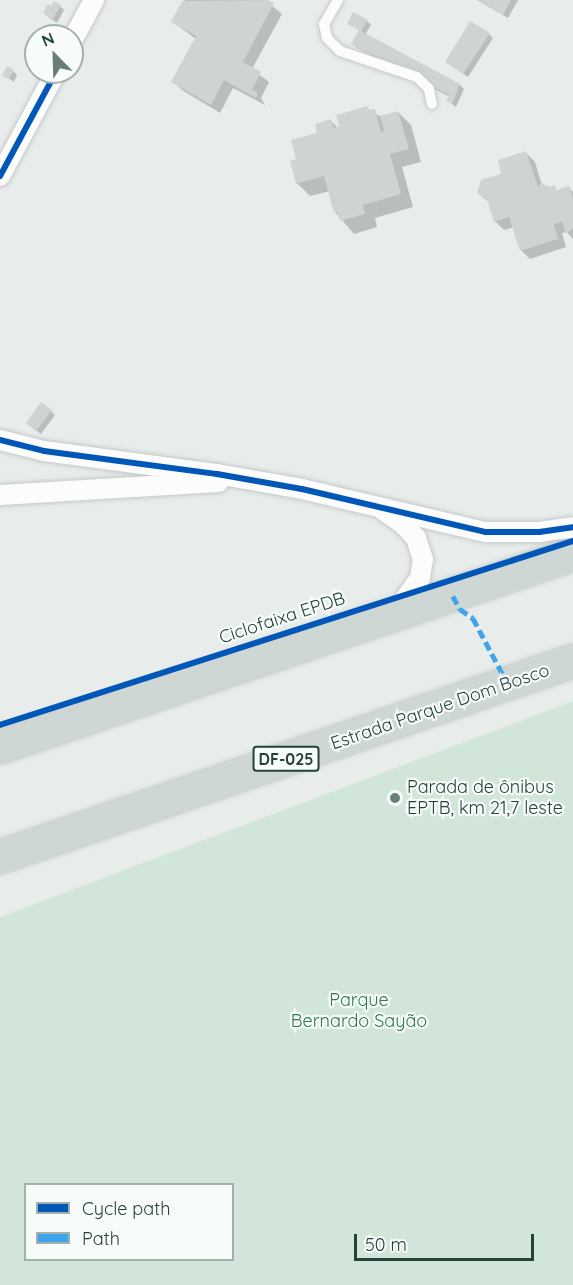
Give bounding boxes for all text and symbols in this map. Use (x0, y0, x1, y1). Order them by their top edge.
north arrow (24, 24, 84, 84)
text: N (38, 28, 57, 51)
street label: Ciclofaixa EPDB (216, 587, 348, 649)
street label: Estrada Parque Dom Bosco (328, 659, 552, 755)
road number: DF-025 (252, 746, 320, 772)
place label: Parada de ônibus EPTB, km 21,7 leste (407, 777, 563, 820)
marker: Parada de ônibus EPTB, km 21,7 leste (388, 791, 402, 805)
park label: Parque Bernardo Sayão (291, 990, 427, 1032)
legend (24, 1183, 234, 1261)
text: Cycle path (82, 1197, 170, 1220)
scale bar (357, 1222, 537, 1260)
text: Path (82, 1227, 120, 1250)
text: 50 m (365, 1233, 407, 1256)

